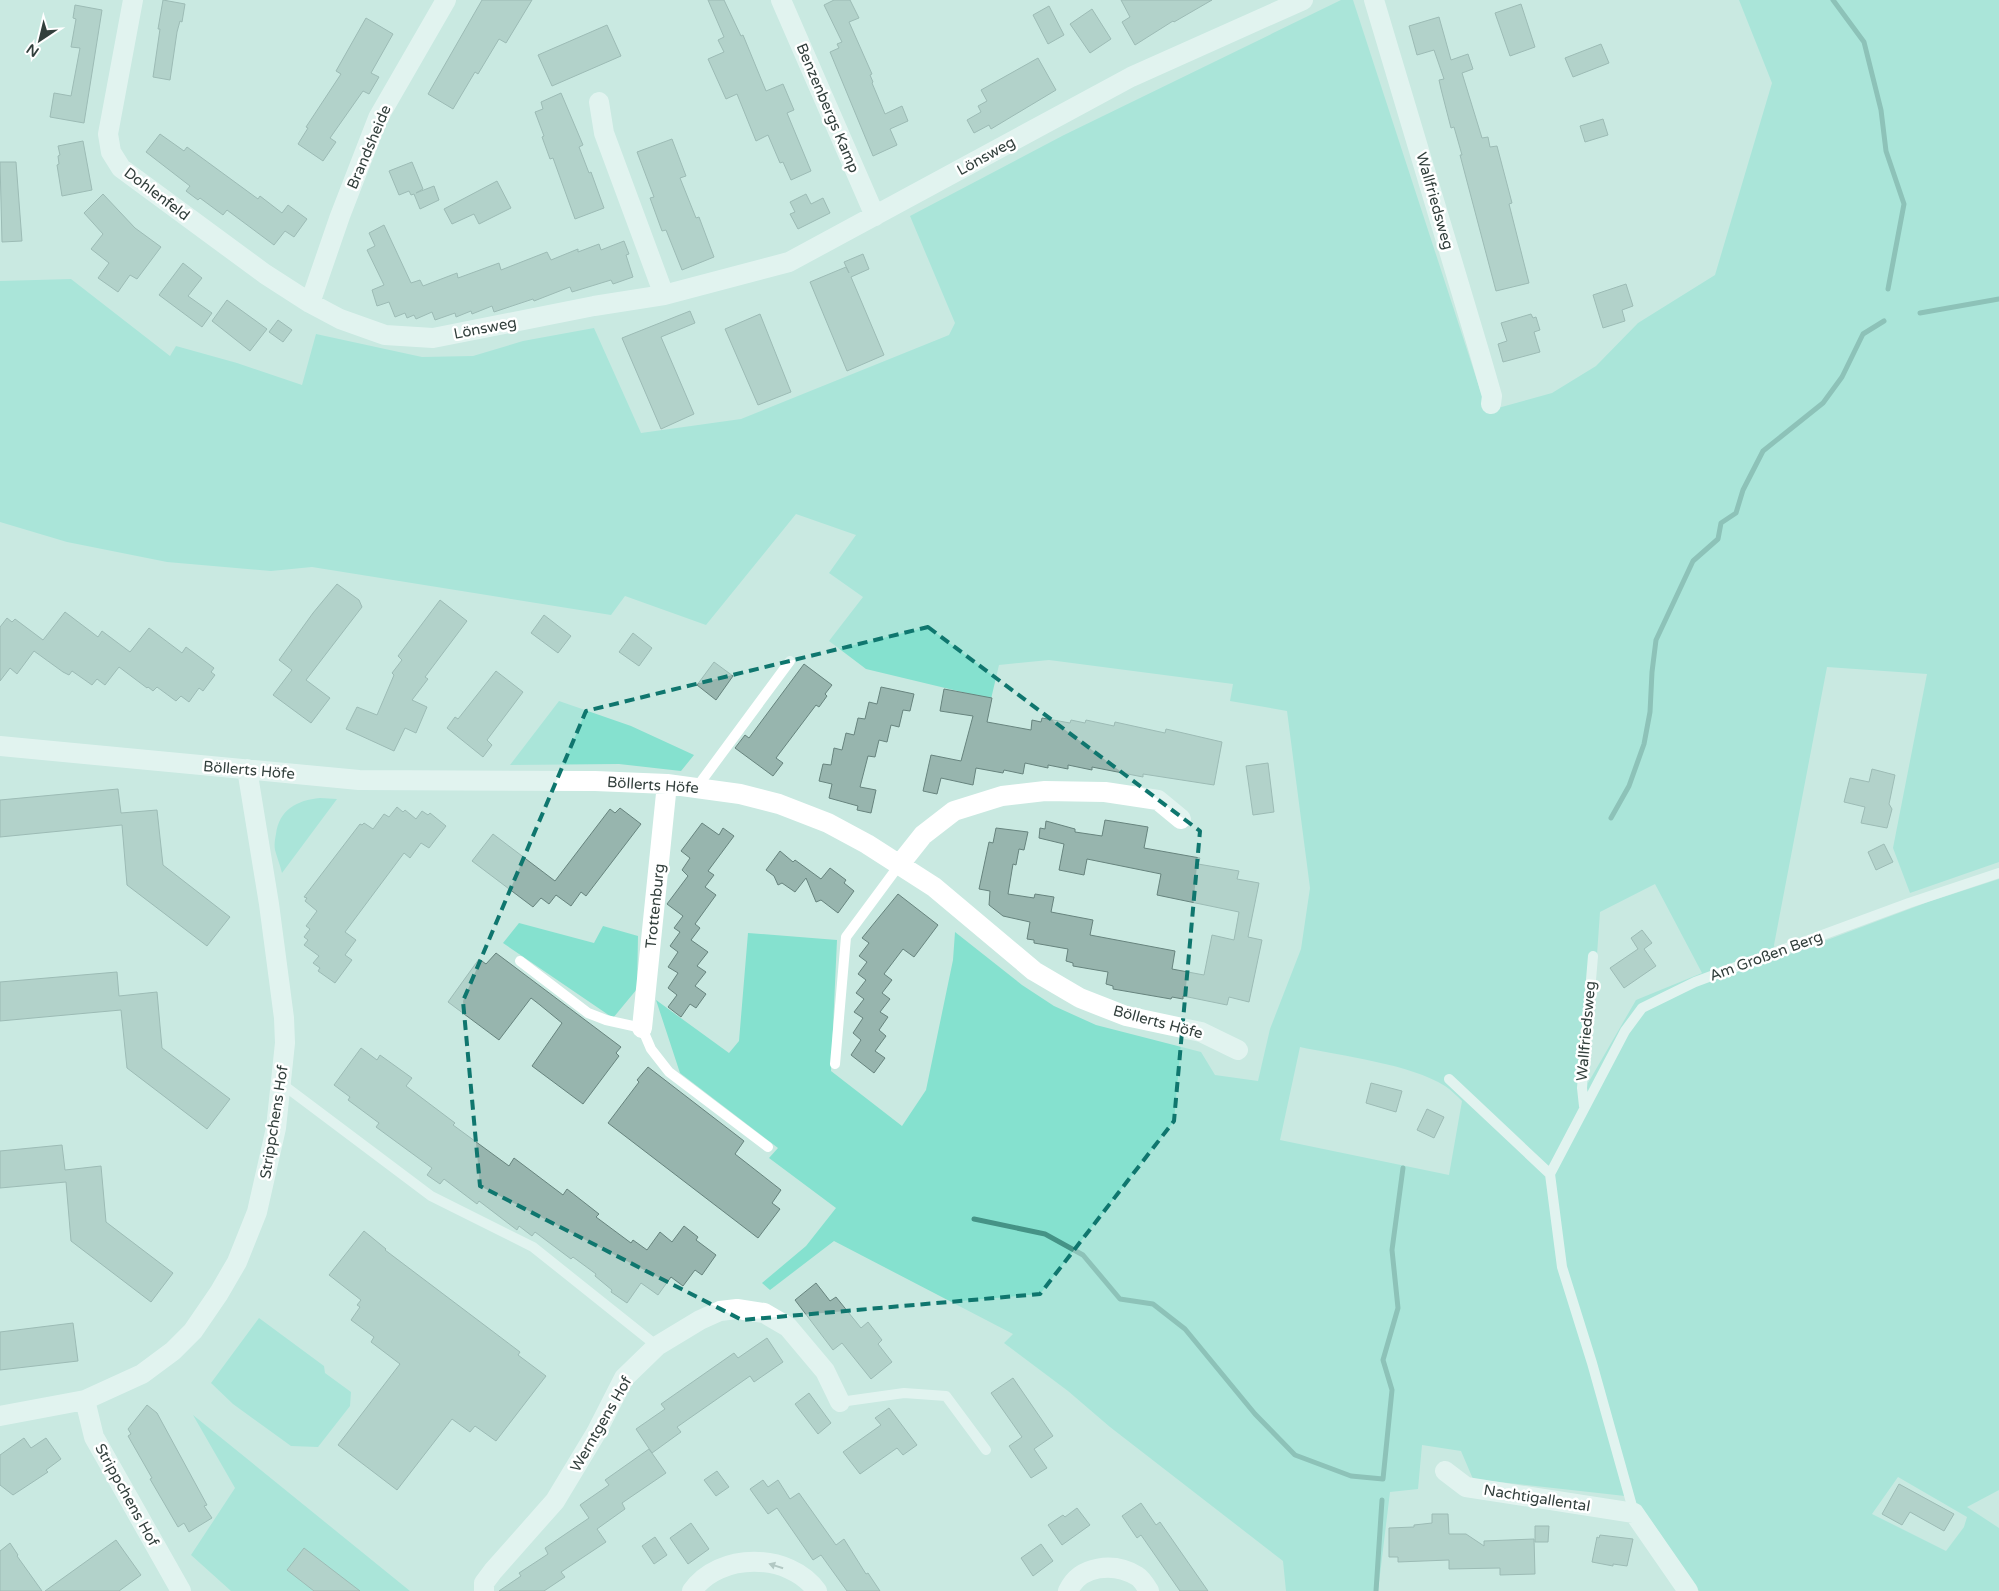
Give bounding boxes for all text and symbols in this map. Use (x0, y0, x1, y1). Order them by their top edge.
north arrow (15, 15, 65, 65)
text: N (23, 40, 42, 60)
street label: Benzenbergs Kamp (793, 41, 863, 175)
street label: Brandsheide (343, 102, 395, 192)
street label: Lönsweg (954, 133, 1018, 179)
street label: Wallfriedsweg (1412, 150, 1458, 252)
street label: Dohlenfeld (121, 164, 193, 224)
street label: Lönsweg (452, 313, 518, 343)
street label: Böllerts Höfe (202, 757, 296, 783)
street label: Böllerts Höfe (607, 773, 699, 797)
street label: Trottenburg (642, 863, 668, 949)
street label: Am Großen Berg (1707, 927, 1825, 985)
street label: Wallfriedsweg (1573, 980, 1599, 1082)
street label: Böllerts Höfe (1111, 1001, 1205, 1043)
street label: Strippchens Hof (256, 1064, 292, 1180)
street label: Werntgens Hof (566, 1373, 636, 1475)
street label: Strippchens Hof (91, 1440, 163, 1550)
street label: Nachtigallental (1482, 1481, 1592, 1515)
one-way arrow (769, 1561, 784, 1569)

